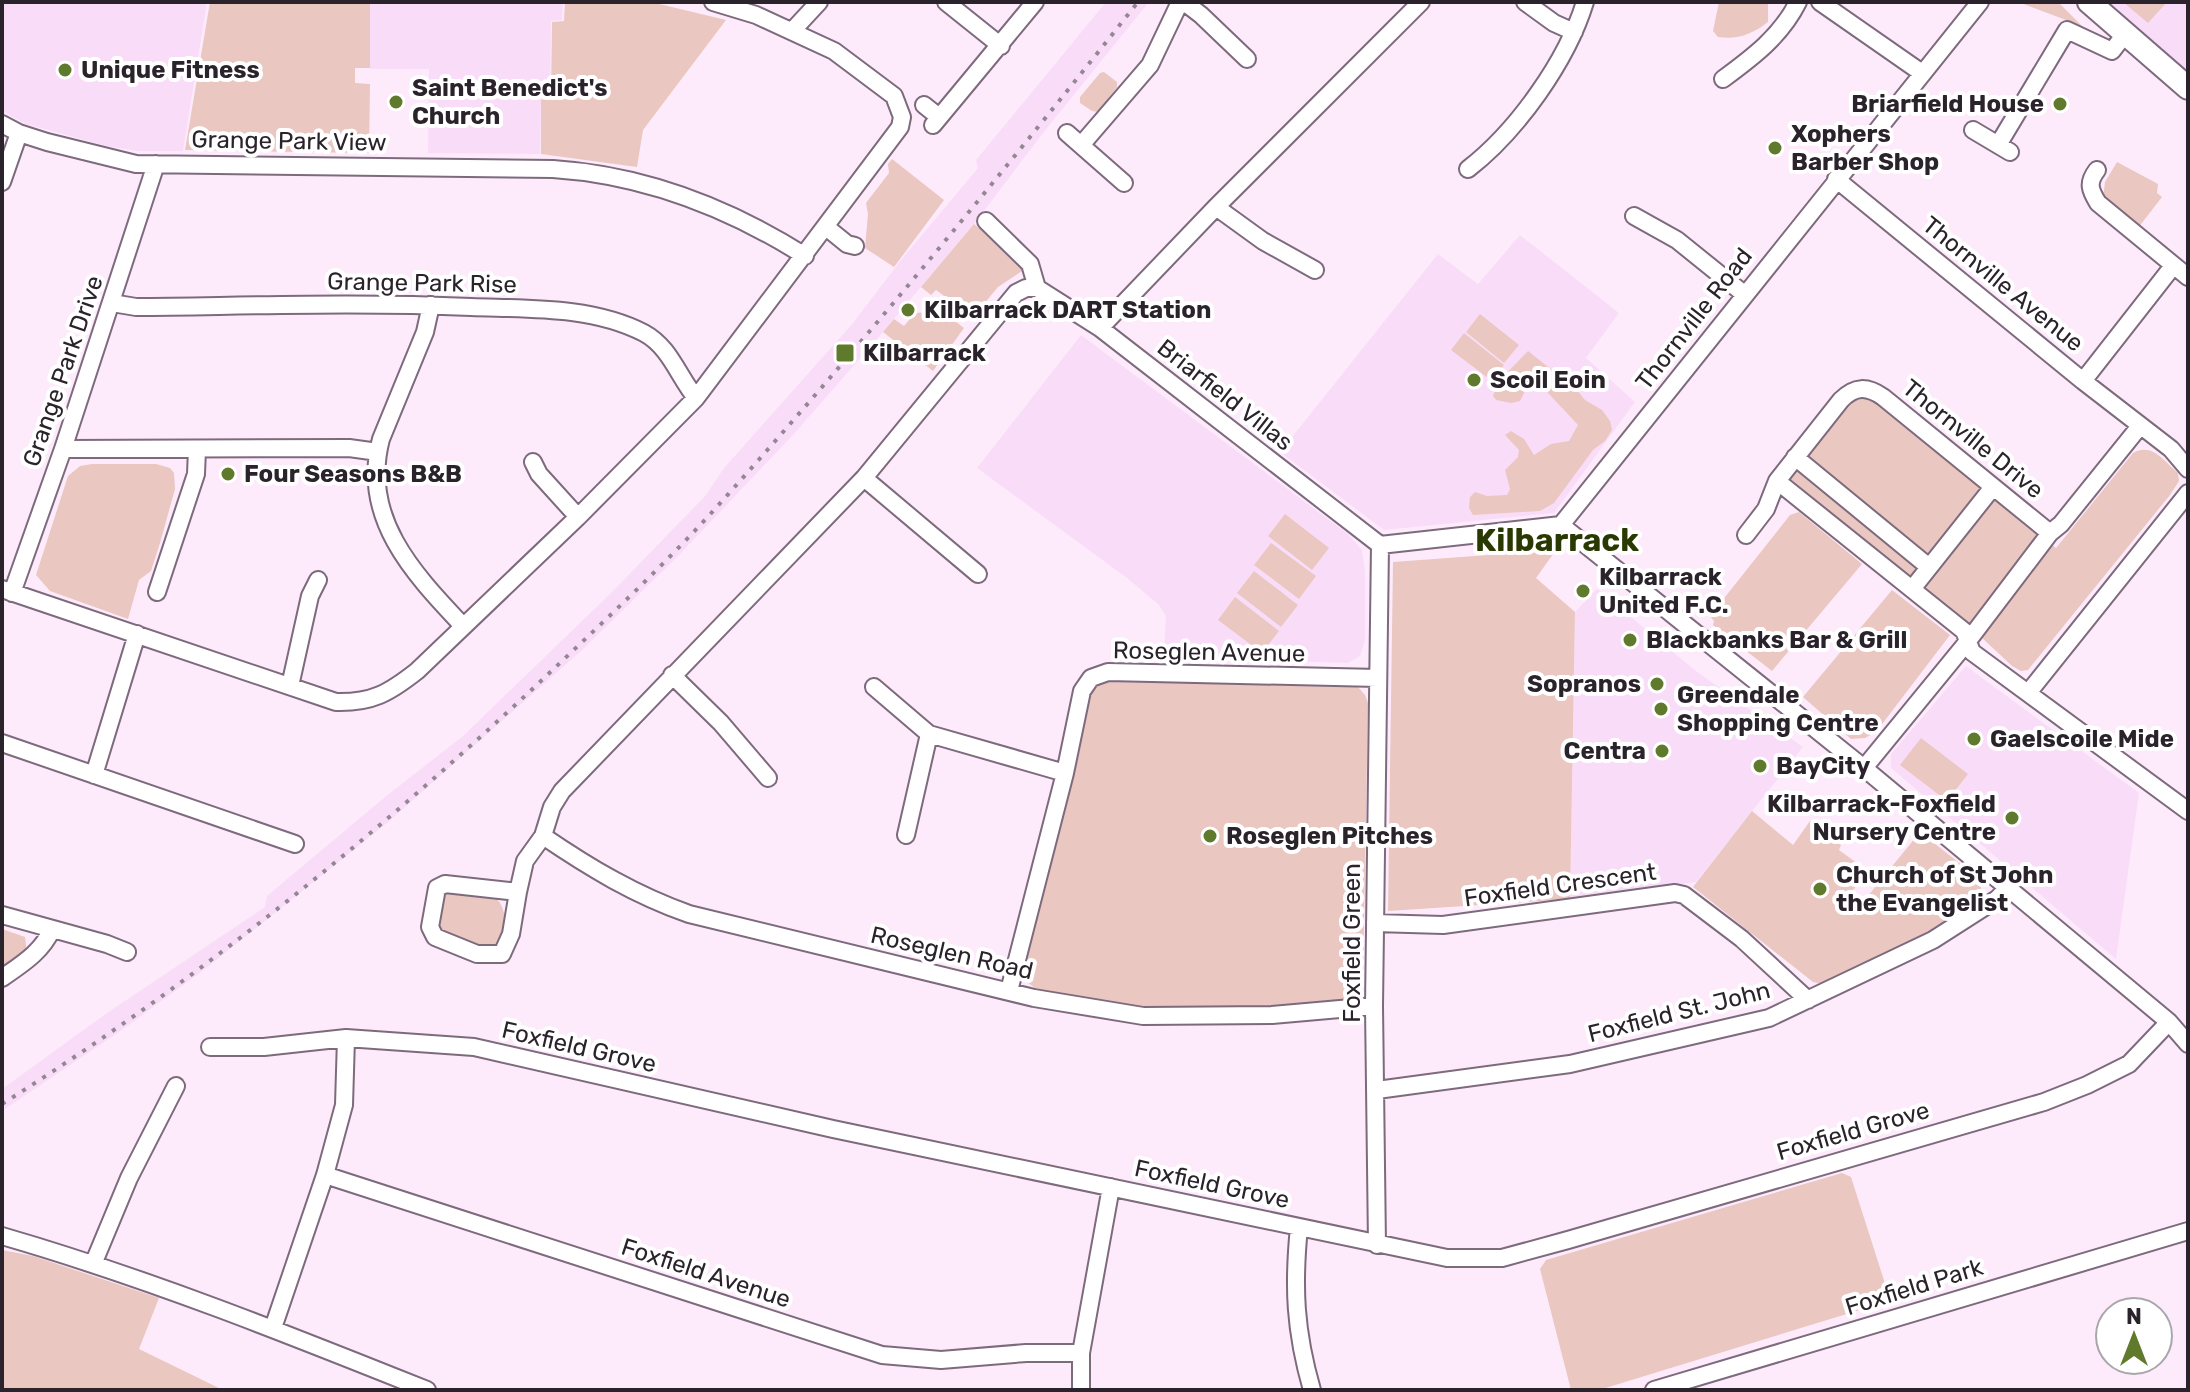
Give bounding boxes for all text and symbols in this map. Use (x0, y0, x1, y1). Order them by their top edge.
place label: Unique Fitness (81, 56, 260, 84)
marker: Unique Fitness (56, 61, 74, 79)
place label: Saint Benedict's Church (412, 74, 607, 130)
place label: Briarfield House (1851, 90, 2044, 118)
marker: Saint Benedict's Church (387, 93, 405, 111)
marker: Briarfield House (2051, 95, 2069, 113)
place label: Xophers Barber Shop (1791, 120, 1939, 176)
street label: Grange Park View (191, 125, 387, 157)
marker: Xophers Barber Shop (1766, 139, 1784, 157)
street label: Thornville Avenue (1917, 211, 2089, 357)
street label: Thornville Road (1630, 243, 1758, 395)
street label: Grange Park Rise (327, 267, 517, 299)
street label: Grange Park Drive (17, 272, 109, 470)
place label: Kilbarrack DART Station (924, 296, 1211, 324)
marker: Kilbarrack DART Station (899, 301, 917, 319)
street label: Briarfield Villas (1152, 334, 1298, 456)
place label: Kilbarrack (863, 339, 986, 367)
marker: Kilbarrack (834, 342, 856, 364)
place label: Scoil Eoin (1490, 366, 1606, 394)
marker: Scoil Eoin (1465, 371, 1483, 389)
street label: Thornville Drive (1897, 374, 2049, 504)
place label: Four Seasons B&B (244, 460, 462, 488)
marker: Four Seasons B&B (219, 465, 237, 483)
district label: Kilbarrack (1475, 521, 1639, 559)
place label: Kilbarrack United F.C. (1599, 563, 1729, 619)
marker: Kilbarrack United F.C. (1574, 582, 1592, 600)
place label: Blackbanks Bar & Grill (1646, 626, 1907, 654)
marker: Blackbanks Bar & Grill (1621, 631, 1639, 649)
street label: Roseglen Avenue (1113, 636, 1305, 668)
place label: Sopranos (1527, 670, 1641, 698)
marker: Sopranos (1648, 675, 1666, 693)
place label: Greendale Shopping Centre (1677, 681, 1879, 737)
marker: Greendale Shopping Centre (1652, 700, 1670, 718)
place label: Gaelscoile Mide (1990, 725, 2174, 753)
marker: Gaelscoile Mide (1965, 730, 1983, 748)
place label: Centra (1564, 737, 1646, 765)
marker: Centra (1653, 742, 1671, 760)
place label: BayCity (1776, 752, 1870, 780)
marker: BayCity (1751, 757, 1769, 775)
place label: Kilbarrack-Foxfield Nursery Centre (1767, 790, 1996, 846)
marker: Kilbarrack-Foxfield Nursery Centre (2003, 809, 2021, 827)
place label: Roseglen Pitches (1226, 822, 1433, 850)
marker: Roseglen Pitches (1201, 827, 1219, 845)
street label: Foxfield Crescent (1462, 858, 1658, 912)
place label: Church of St John the Evangelist (1836, 861, 2053, 917)
street label: Foxfield Green (1338, 863, 1366, 1023)
marker: Church of St John the Evangelist (1811, 880, 1829, 898)
street label: Roseglen Road (868, 921, 1036, 985)
street label: Foxfield St. John (1585, 976, 1773, 1048)
street label: Foxfield Grove (499, 1016, 659, 1078)
street label: Foxfield Grove (1773, 1096, 1933, 1166)
street label: Foxfield Grove (1132, 1154, 1292, 1214)
street label: Foxfield Avenue (618, 1232, 794, 1314)
street label: Foxfield Park (1842, 1253, 1987, 1321)
north arrow (2094, 1296, 2174, 1376)
text: N (2126, 1303, 2142, 1330)

